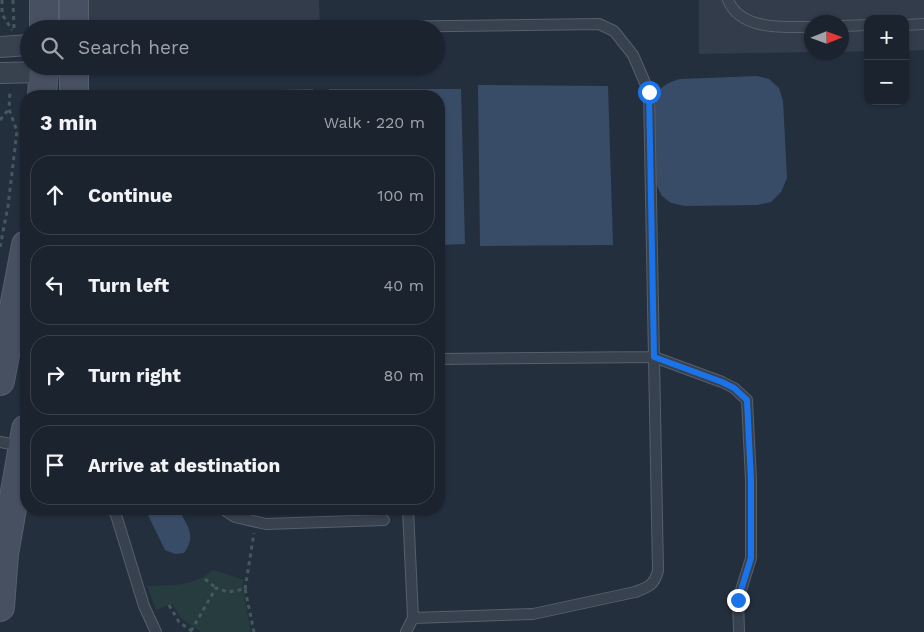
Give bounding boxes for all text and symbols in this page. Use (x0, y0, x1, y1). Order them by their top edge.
north arrow (804, 15, 849, 60)
map controls (864, 15, 909, 105)
button: + (864, 15, 909, 60)
search box (20, 20, 445, 75)
icon: search (38, 34, 66, 62)
text: Search here (78, 36, 189, 59)
button: − (864, 60, 909, 105)
route start (638, 81, 661, 104)
text: 3 min (40, 110, 97, 135)
text: Walk · 220 m (324, 113, 425, 132)
icon: ahead (41, 181, 69, 209)
text: Continue (88, 184, 172, 207)
text: 100 m (377, 186, 424, 205)
icon: left (41, 271, 69, 299)
text: Turn left (88, 274, 169, 297)
text: 40 m (384, 276, 424, 295)
icon: right (41, 361, 69, 389)
text: Turn right (88, 364, 181, 387)
text: 80 m (383, 366, 424, 385)
icon: arrive (41, 451, 69, 479)
text: Arrive at destination (88, 454, 280, 477)
route end (727, 589, 750, 612)

